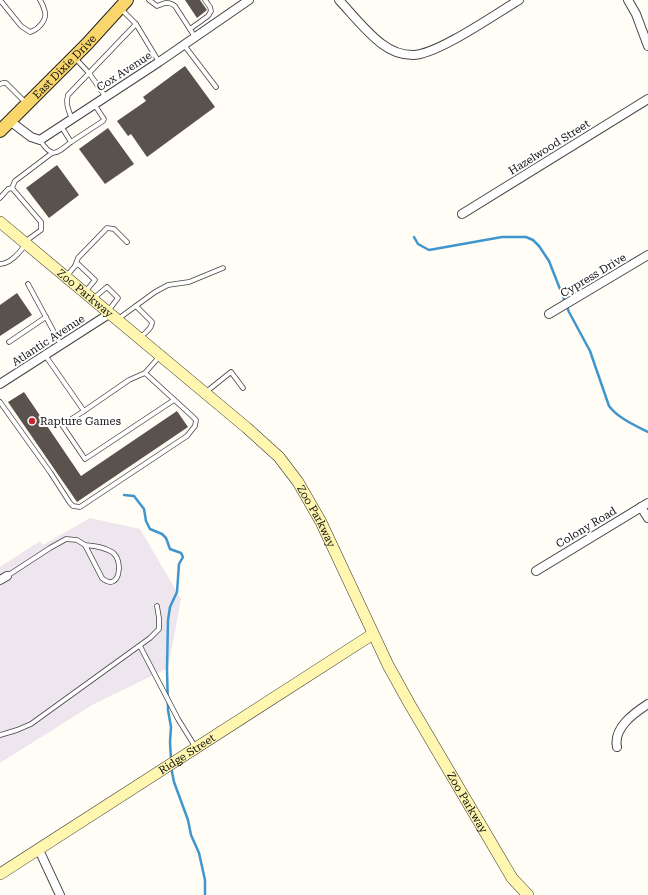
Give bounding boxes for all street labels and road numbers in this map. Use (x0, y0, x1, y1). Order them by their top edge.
street label: East Dixie Drive (30, 32, 99, 102)
street label: Cox Avenue (94, 49, 154, 94)
street label: Hazelwood Street (506, 117, 592, 178)
street label: Cypress Drive (558, 251, 628, 300)
street label: Zoo Parkway (54, 267, 116, 321)
street label: Atlantic Avenue (9, 312, 87, 369)
street label: Zoo Parkway (294, 483, 338, 550)
street label: Colony Road (554, 504, 619, 551)
street label: Ridge Street (156, 731, 218, 777)
street label: Zoo Parkway (444, 770, 490, 836)

